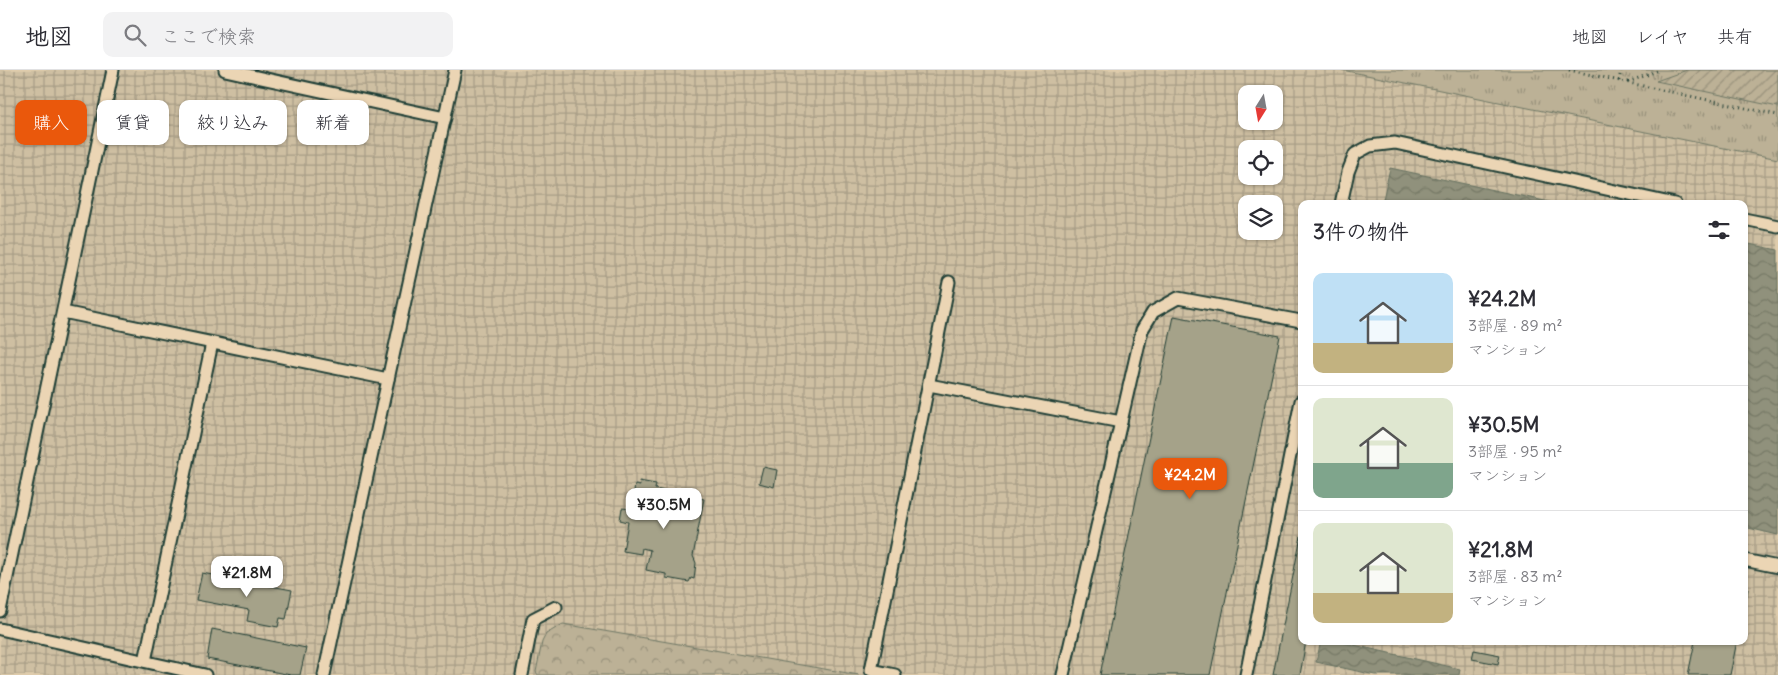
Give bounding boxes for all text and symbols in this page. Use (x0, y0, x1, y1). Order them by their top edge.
search box (103, 12, 453, 57)
text: 地図 (25, 21, 73, 51)
icon: search (121, 21, 149, 49)
text: ここで検索 (161, 24, 256, 48)
text: 地図 (1572, 25, 1608, 48)
text: レイヤ (1636, 25, 1689, 48)
text: 共有 (1717, 25, 1753, 48)
north arrow (1238, 85, 1282, 130)
map controls (1238, 85, 1283, 240)
chip: 購入 (15, 100, 87, 145)
chip: 賃貸 (97, 100, 169, 145)
chip: 絞り込み (179, 100, 287, 145)
chip: 新着 (297, 100, 369, 145)
button: locate (1238, 140, 1283, 185)
button: layers (1238, 195, 1283, 240)
icon: filters (1705, 216, 1733, 244)
text: 3件の物件 (1313, 218, 1409, 245)
text: ¥24.2M (1468, 285, 1537, 312)
icon: home (1353, 293, 1413, 353)
text: 3部屋 · 89 m² (1468, 315, 1563, 335)
text: マンション (1468, 339, 1547, 359)
text: ¥30.5M (1468, 411, 1540, 438)
icon: home (1353, 418, 1413, 478)
text: 3部屋 · 95 m² (1468, 441, 1562, 461)
pin: ¥24.2M (1149, 458, 1231, 500)
text: ¥24.2M (1164, 464, 1216, 484)
text: マンション (1468, 465, 1547, 485)
pin: ¥30.5M (623, 488, 705, 530)
text: ¥30.5M (637, 494, 691, 514)
text: ¥21.8M (1468, 536, 1534, 563)
icon: home (1353, 543, 1413, 603)
pin: ¥21.8M (206, 556, 288, 598)
text: ¥21.8M (222, 562, 272, 582)
text: 3部屋 · 83 m² (1468, 566, 1562, 586)
text: マンション (1468, 590, 1547, 610)

